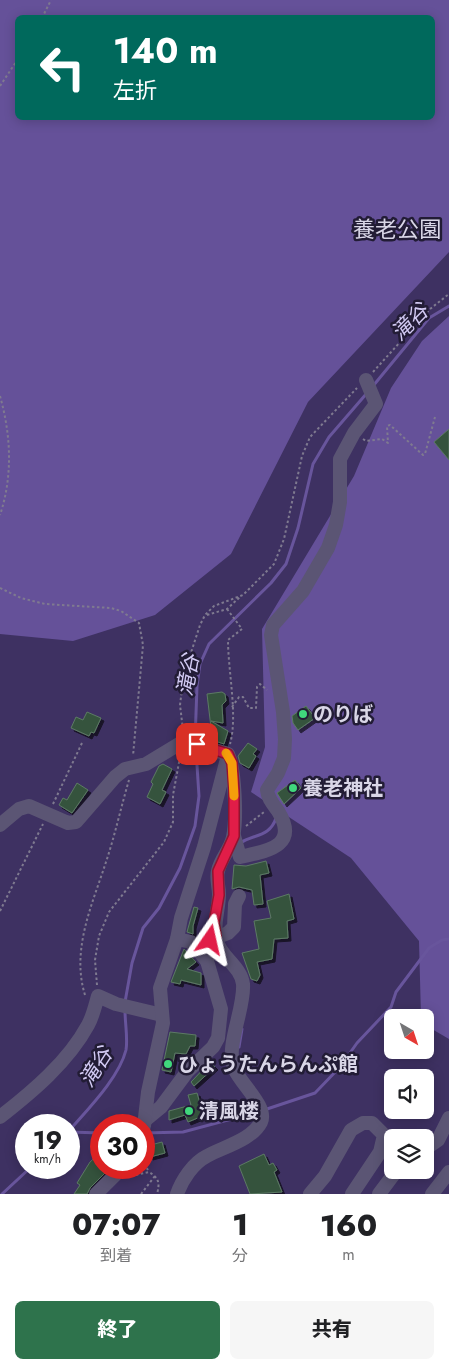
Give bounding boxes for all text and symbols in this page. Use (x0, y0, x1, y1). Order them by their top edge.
text: 140 m (113, 26, 218, 76)
icon: left (30, 35, 95, 100)
text: 左折 (113, 74, 157, 106)
district label: 養老公園 (353, 213, 441, 245)
water label: 滝谷 (385, 295, 437, 347)
water label: 滝谷 (170, 650, 207, 698)
place label: のりば (313, 700, 373, 729)
marker: のりば (297, 708, 309, 720)
pin (176, 723, 218, 765)
icon: arrive (183, 730, 211, 758)
place label: 養老神社 (303, 774, 383, 803)
marker: 養老神社 (287, 782, 299, 794)
position arrow (183, 913, 235, 965)
north arrow (384, 1009, 434, 1059)
map controls (384, 1009, 434, 1179)
water label: 滝谷 (72, 1040, 121, 1093)
place label: ひょうたんらんぷ館 (178, 1050, 358, 1079)
marker: ひょうたんらんぷ館 (162, 1058, 174, 1070)
button: sound (384, 1069, 434, 1119)
place label: 清風楼 (199, 1097, 259, 1126)
marker: 清風楼 (183, 1105, 195, 1117)
speed limit sign: 30 (90, 1114, 155, 1179)
text: 19 (33, 1122, 62, 1158)
button: layers (384, 1129, 434, 1179)
text: km/h (34, 1150, 61, 1168)
text: 07:07 (72, 1203, 160, 1246)
text: 1 (232, 1203, 248, 1246)
text: 160 (320, 1204, 377, 1247)
text: m (342, 1243, 355, 1266)
text: 到着 (100, 1244, 132, 1267)
text: 分 (232, 1244, 248, 1267)
button: 終了 (15, 1301, 220, 1359)
button: 共有 (230, 1301, 434, 1359)

